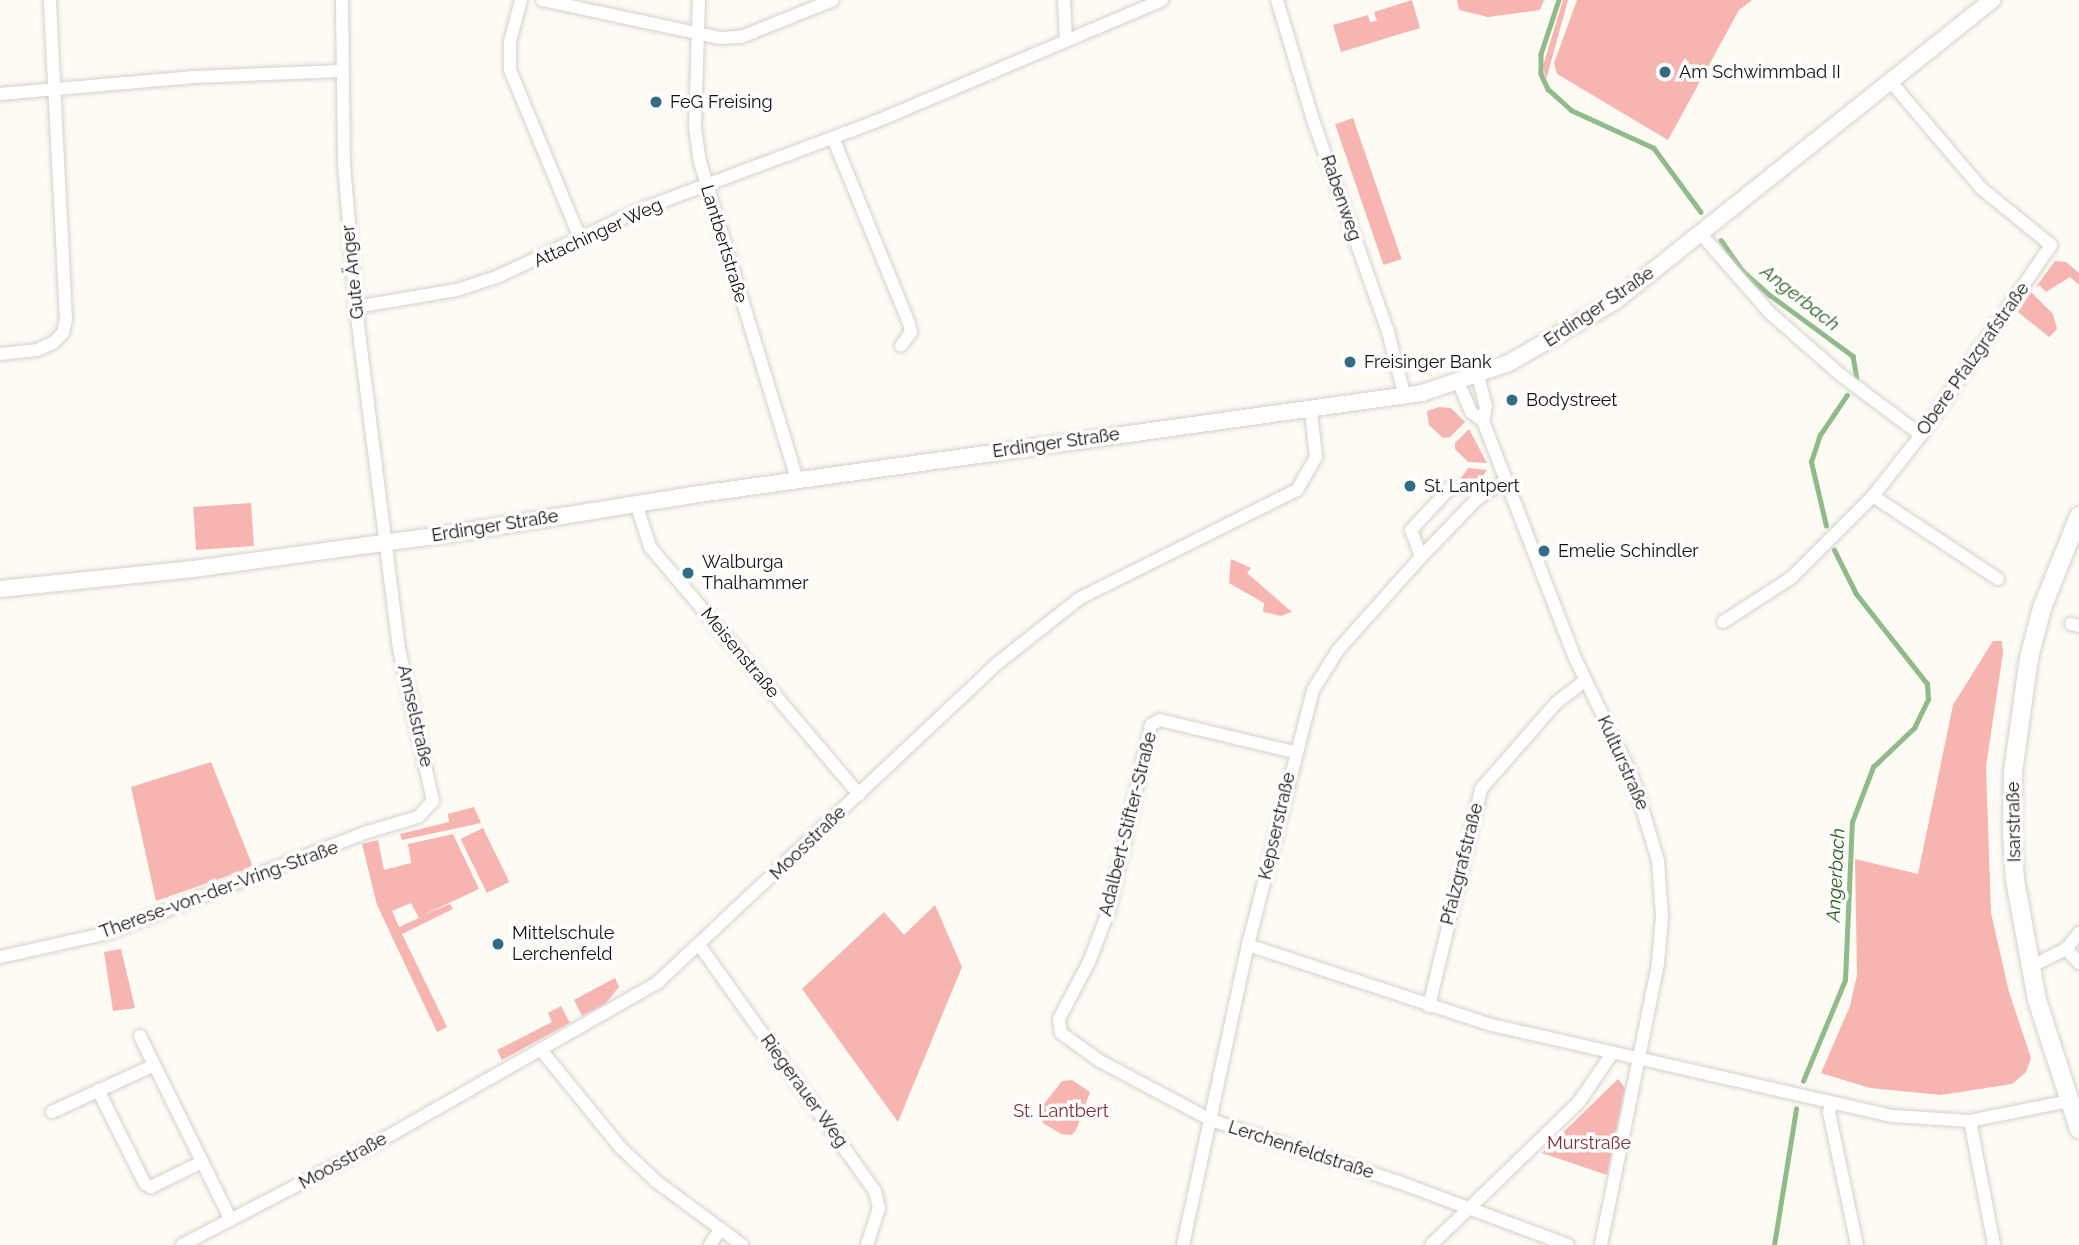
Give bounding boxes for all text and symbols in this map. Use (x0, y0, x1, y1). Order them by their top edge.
place label: Am Schwimmbad II (1679, 61, 1841, 83)
marker: Am Schwimmbad II (1657, 64, 1673, 80)
place label: FeG Freising (670, 91, 773, 113)
marker: FeG Freising (648, 94, 664, 110)
street label: Rabenweg (1316, 152, 1366, 244)
street label: Lantbertstraße (696, 182, 752, 306)
street label: Attachinger Weg (530, 194, 666, 272)
street label: Gute Änger (337, 223, 369, 321)
water label: Angerbach (1756, 260, 1844, 336)
street label: Erdinger Straße (1540, 262, 1658, 352)
street label: Obere Pfalzgrafstraße (1912, 279, 2034, 439)
place label: Freisinger Bank (1364, 351, 1492, 373)
marker: Freisinger Bank (1342, 354, 1358, 370)
place label: Bodystreet (1526, 389, 1617, 411)
marker: Bodystreet (1504, 392, 1520, 408)
street label: Erdinger Straße (991, 423, 1121, 463)
place label: St. Lantpert (1424, 475, 1520, 497)
marker: St. Lantpert (1402, 478, 1418, 494)
street label: Erdinger Straße (430, 505, 560, 547)
place label: Emelie Schindler (1558, 540, 1699, 562)
marker: Emelie Schindler (1536, 543, 1552, 559)
place label: Walburga Thalhammer (702, 552, 808, 594)
marker: Walburga Thalhammer (680, 565, 696, 581)
street label: Meisenstraße (696, 603, 784, 703)
street label: Amselstraße (393, 663, 437, 769)
street label: Kulturstraße (1593, 712, 1653, 814)
street label: Adalbert-Stifter-Straße (1095, 730, 1161, 918)
street label: Kepserstraße (1254, 770, 1300, 882)
street label: Isarstraße (2002, 782, 2026, 862)
street label: Pfalzgrafstraße (1436, 801, 1488, 927)
street label: Moosstraße (766, 802, 850, 884)
water label: Angerbach (1822, 827, 1850, 923)
street label: Therese-von-der-Vring-Straße (97, 837, 341, 943)
place label: Mittelschule Lerchenfeld (512, 923, 614, 965)
marker: Mittelschule Lerchenfeld (490, 936, 506, 952)
street label: Riegerauer Weg (755, 1030, 853, 1152)
park label: St. Lantbert (1013, 1100, 1109, 1122)
street label: Lerchenfeldstraße (1225, 1116, 1377, 1184)
street label: Moosstraße (295, 1128, 391, 1194)
park label: Murstraße (1547, 1132, 1631, 1154)

